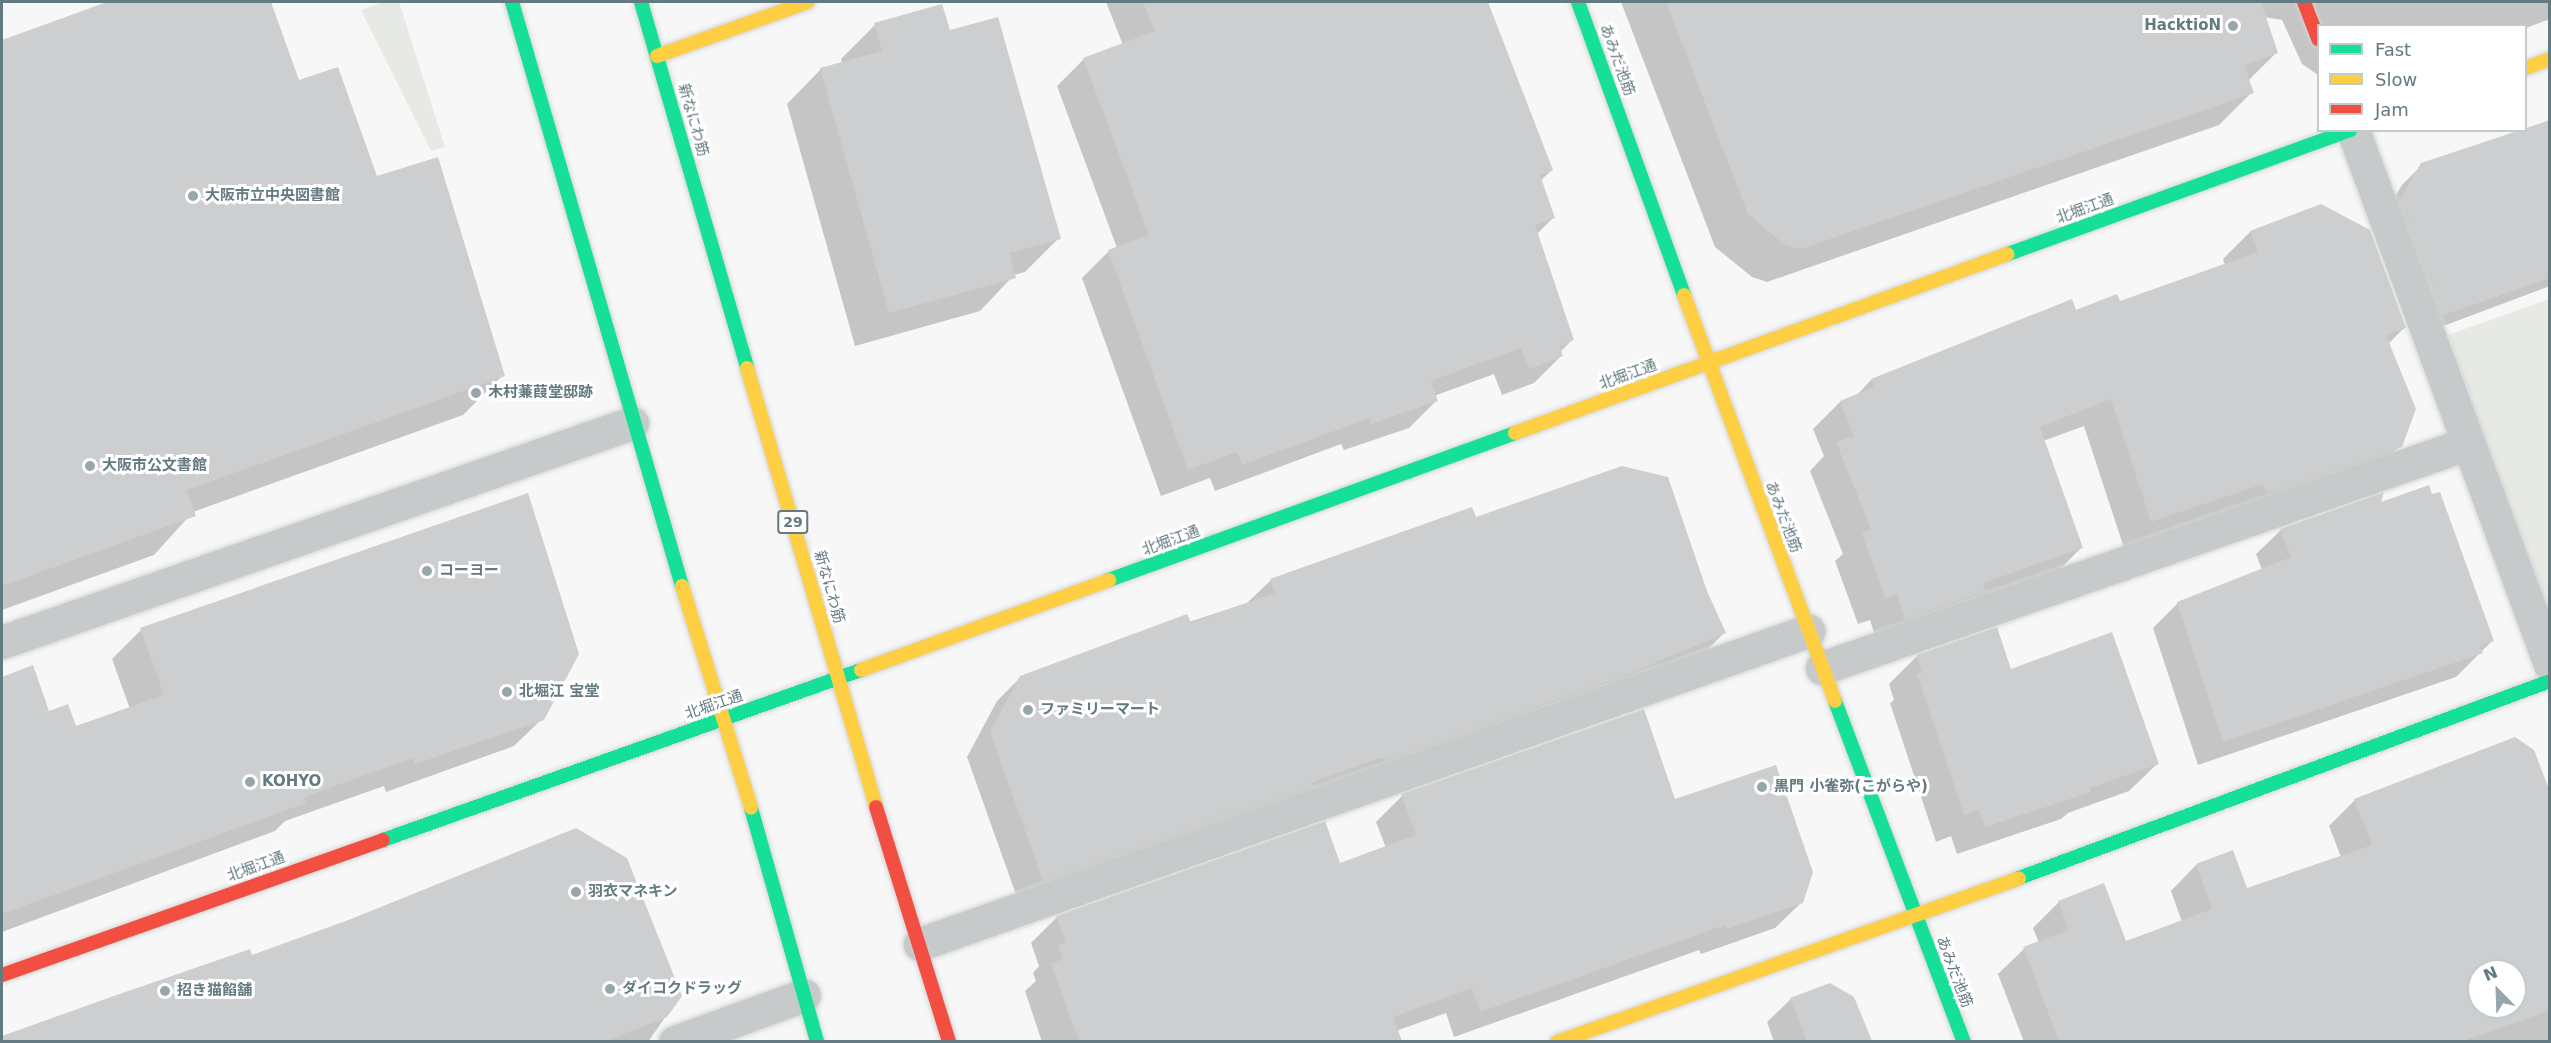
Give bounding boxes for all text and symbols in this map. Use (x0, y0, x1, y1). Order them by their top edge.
place label: HacktioN (2144, 17, 2221, 35)
marker: HacktioN (2226, 19, 2240, 33)
street label: あみだ池筋 (1596, 22, 1638, 98)
legend (2317, 24, 2527, 132)
text: Fast (2375, 39, 2411, 60)
text: Slow (2375, 69, 2417, 90)
street label: 新なにわ筋 (674, 81, 712, 159)
text: Jam (2375, 99, 2409, 120)
place label: 大阪市立中央図書館 (205, 187, 340, 205)
marker: 大阪市立中央図書館 (186, 189, 200, 203)
street label: 北堀江通 (2054, 190, 2116, 228)
street label: 北堀江通 (1597, 356, 1659, 394)
place label: 木村蒹葭堂邸跡 (488, 384, 593, 402)
marker: 木村蒹葭堂邸跡 (469, 386, 483, 400)
place label: 大阪市公文書館 (102, 457, 207, 475)
marker: 大阪市公文書館 (83, 459, 97, 473)
street label: あみだ池筋 (1761, 479, 1805, 555)
road number: 29 (776, 511, 810, 533)
street label: 北堀江通 (1140, 522, 1202, 560)
street label: 新なにわ筋 (810, 548, 848, 626)
place label: コーヨー (439, 562, 499, 580)
marker: コーヨー (420, 564, 434, 578)
place label: 北堀江 宝堂 (519, 683, 599, 701)
marker: 北堀江 宝堂 (500, 685, 514, 699)
street label: 北堀江通 (683, 687, 745, 723)
place label: ファミリーマート (1040, 701, 1160, 719)
marker: ファミリーマート (1021, 703, 1035, 717)
place label: KOHYO (262, 773, 321, 791)
marker: KOHYO (243, 775, 257, 789)
place label: 黒門 小雀弥(こがらや) (1774, 778, 1928, 796)
marker: 黒門 小雀弥(こがらや) (1755, 780, 1769, 794)
street label: 北堀江通 (225, 848, 287, 886)
place label: 羽衣マネキン (588, 883, 678, 901)
marker: 羽衣マネキン (569, 885, 583, 899)
street label: あみだ池筋 (1932, 934, 1976, 1010)
north arrow (2467, 959, 2527, 1019)
text: N (2481, 962, 2500, 985)
place label: ダイコクドラッグ (622, 980, 742, 998)
place label: 招き猫餡舗 (177, 982, 252, 1000)
marker: ダイコクドラッグ (603, 982, 617, 996)
marker: 招き猫餡舗 (158, 984, 172, 998)

